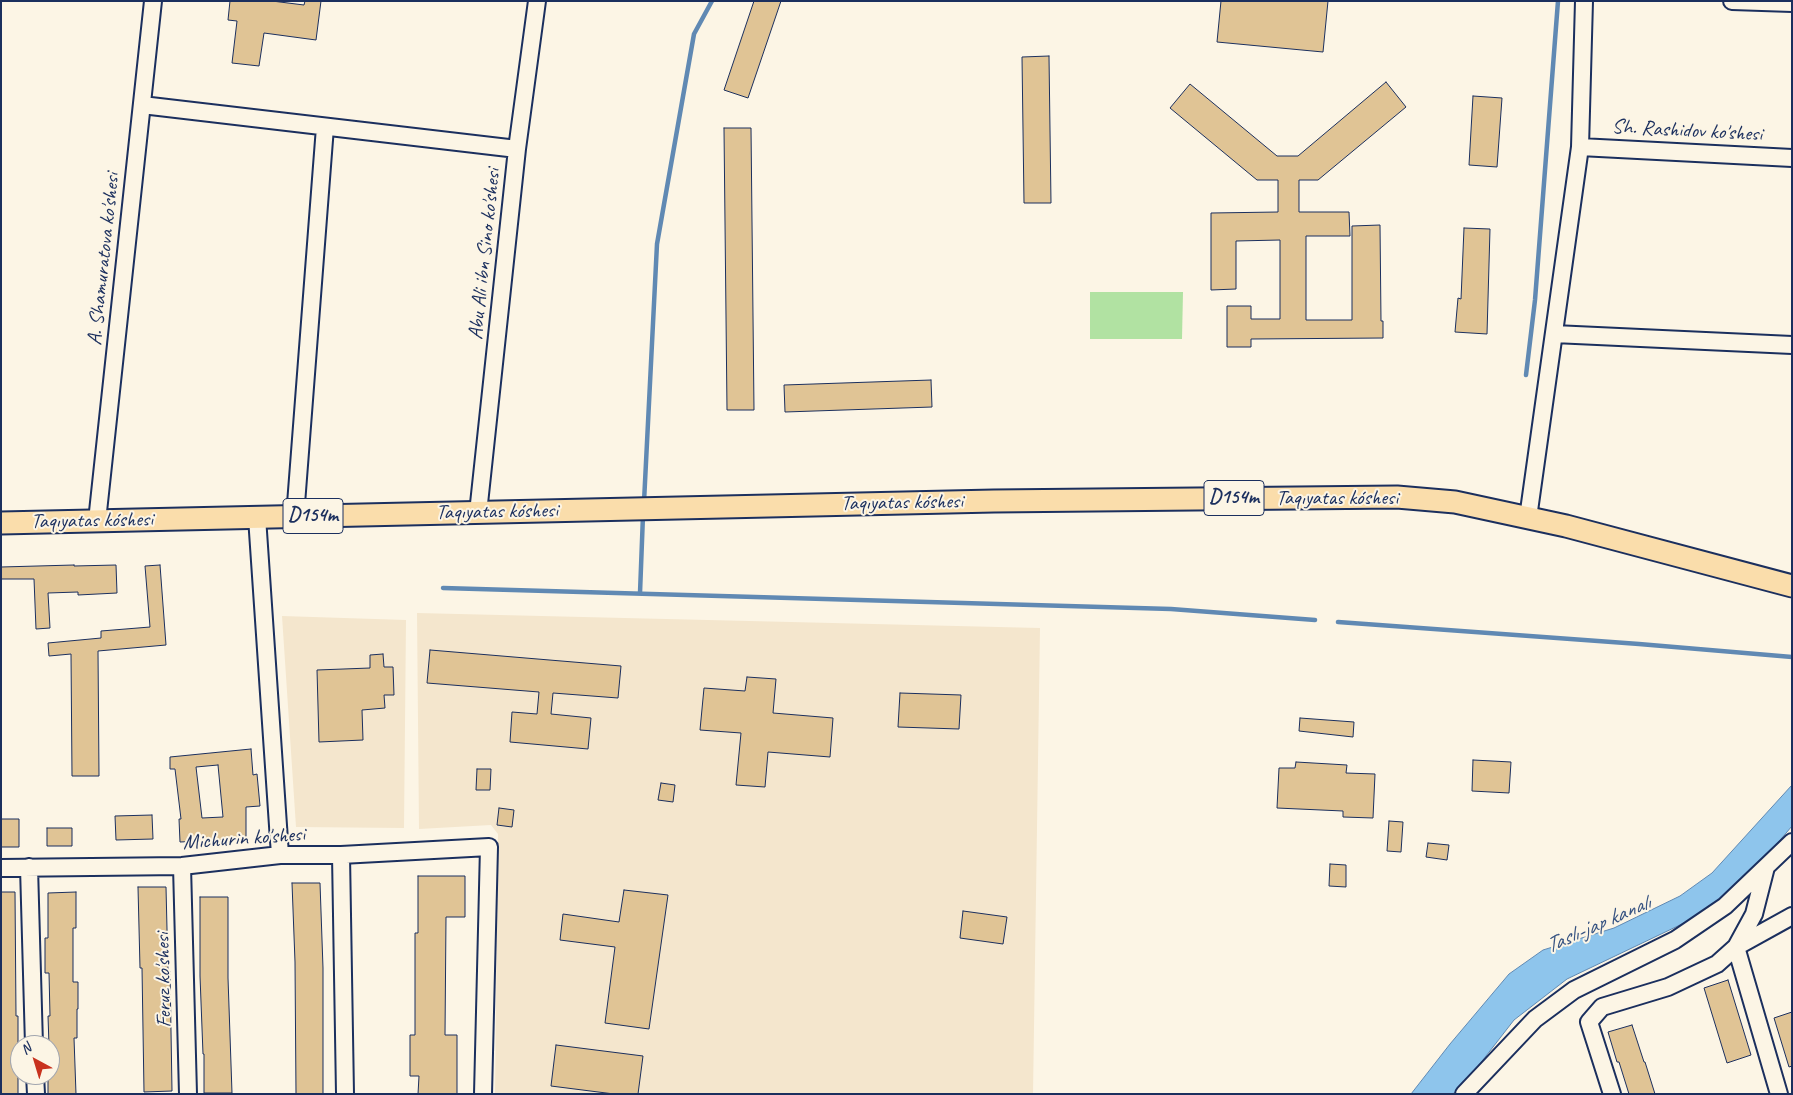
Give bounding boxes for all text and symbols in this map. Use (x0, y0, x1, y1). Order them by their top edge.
street label: Sh. Rashidov ko'shesi (1611, 114, 1763, 148)
street label: Abu Ali ibn Sino ko'shesi (463, 167, 507, 341)
street label: A. Shamuratova ko'shesi (82, 172, 126, 346)
road number: D154m (1204, 480, 1264, 516)
street label: Taqıyatas kóshesi (1276, 485, 1398, 511)
street label: Taqıyatas kóshesi (841, 489, 963, 517)
road number: D154m (283, 498, 343, 534)
street label: Taqıyatas kóshesi (436, 498, 558, 526)
street label: Taqıyatas kóshesi (31, 507, 153, 535)
street label: Michurin ko'shesi (182, 822, 306, 856)
water label: Taslı-jap kanalı (1541, 890, 1655, 960)
street label: Feruz ko'shesi (151, 932, 177, 1028)
north arrow (10, 1035, 60, 1085)
text: N (17, 1039, 35, 1058)

